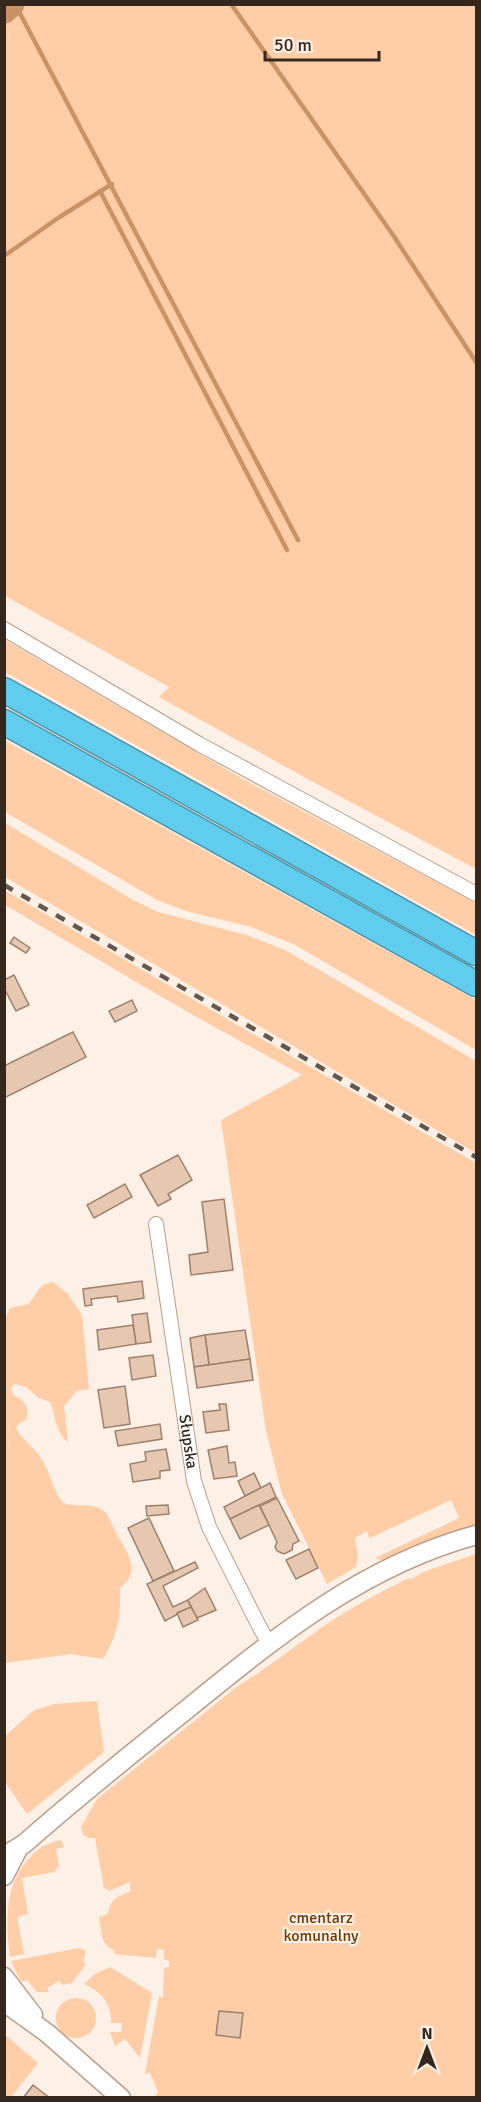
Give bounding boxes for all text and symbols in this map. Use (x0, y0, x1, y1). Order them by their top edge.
scale bar (265, 24, 379, 62)
text: 50 m (274, 34, 312, 56)
street label: Słupska (174, 1413, 202, 1470)
park label: cmentarz komunalny (283, 1908, 359, 1946)
north arrow (397, 2018, 457, 2078)
text: N (421, 2024, 433, 2044)

